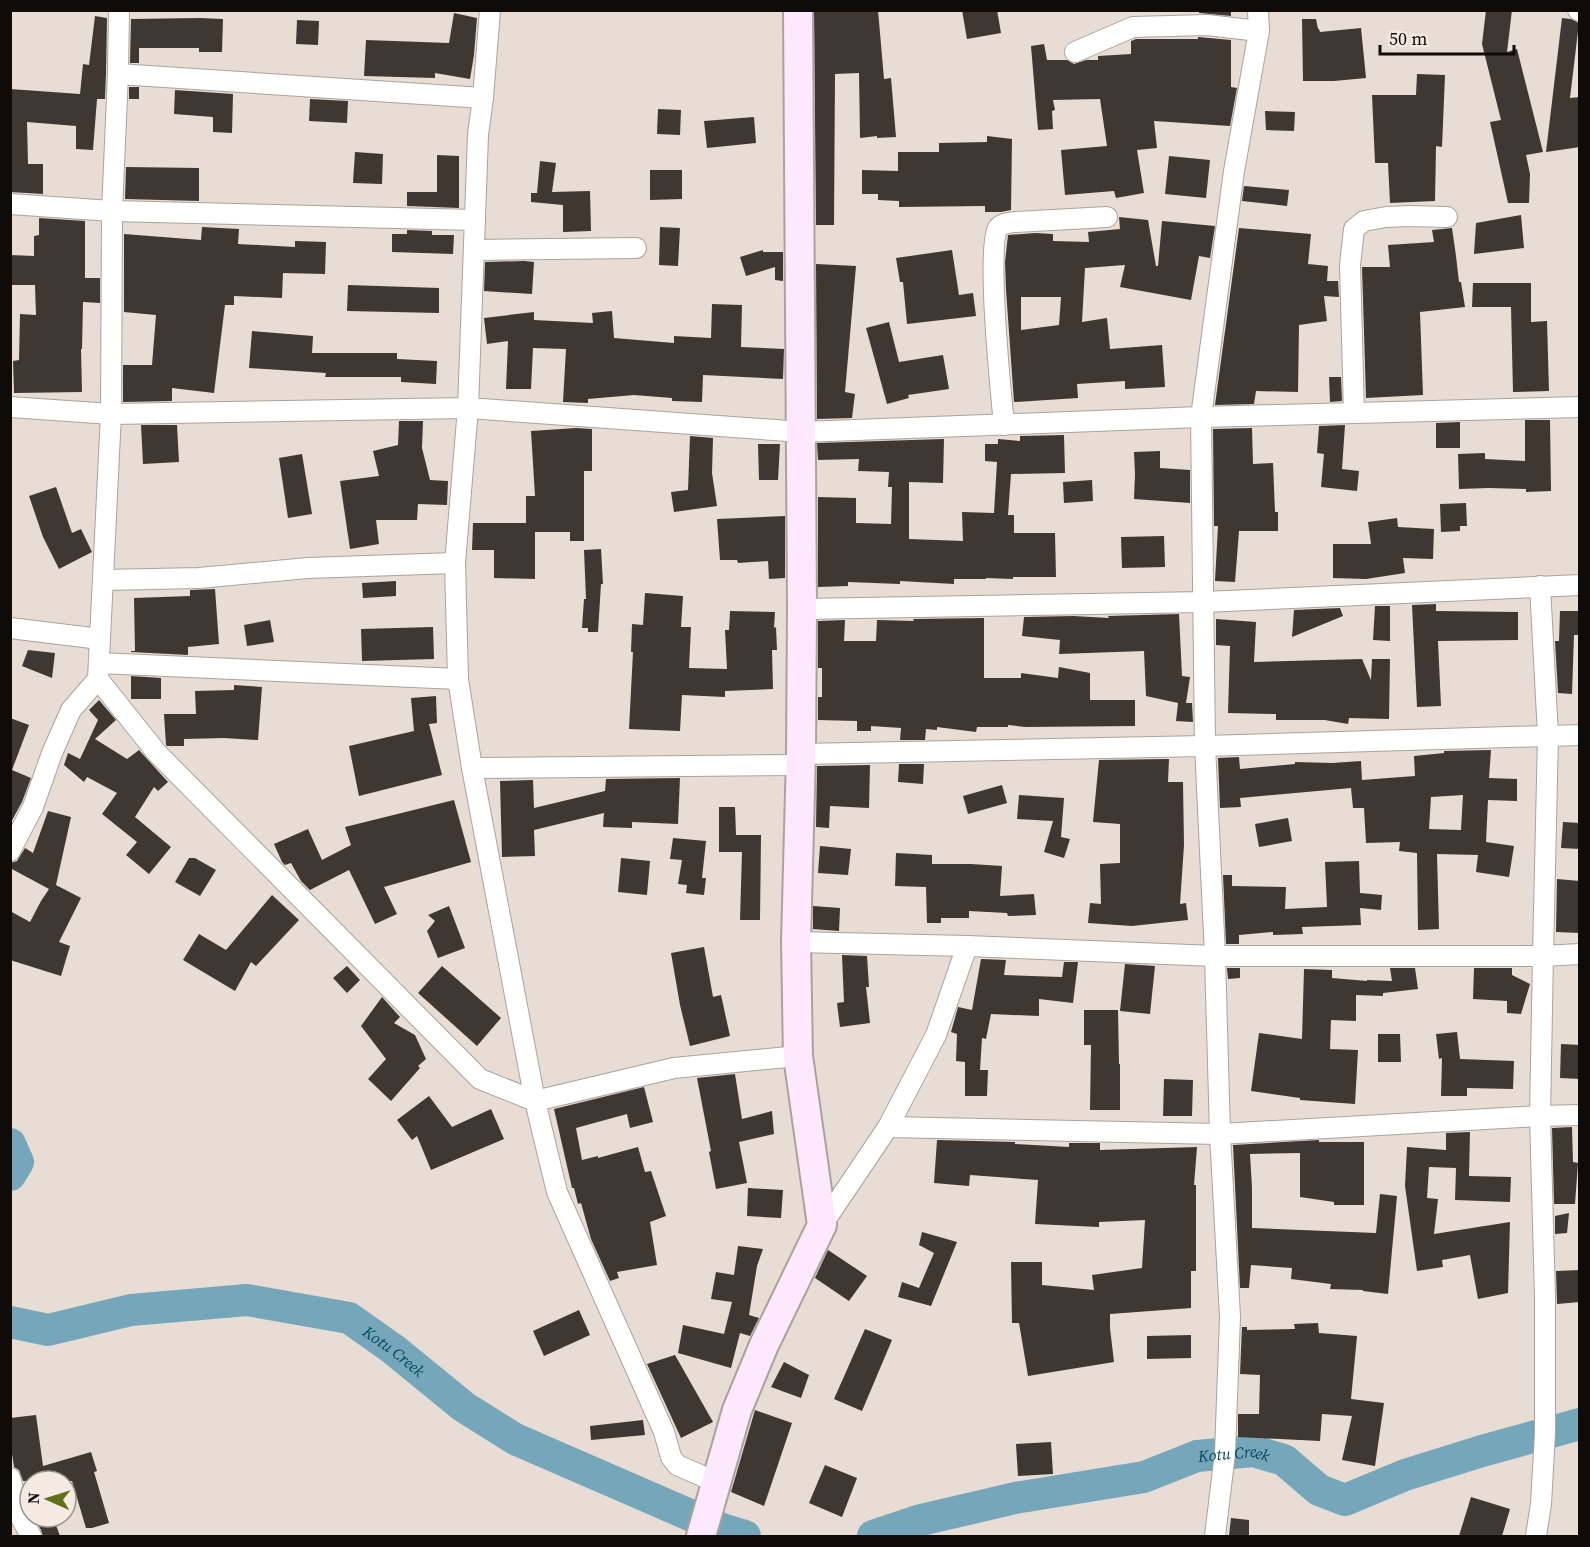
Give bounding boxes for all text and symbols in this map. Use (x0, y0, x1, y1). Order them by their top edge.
scale bar (1380, 18, 1514, 56)
text: 50 m (1389, 26, 1427, 51)
water label: Kotu Creek (358, 1320, 430, 1382)
water label: Kotu Creek (1196, 1440, 1273, 1467)
north arrow (18, 1469, 78, 1529)
text: N (22, 1491, 44, 1505)

